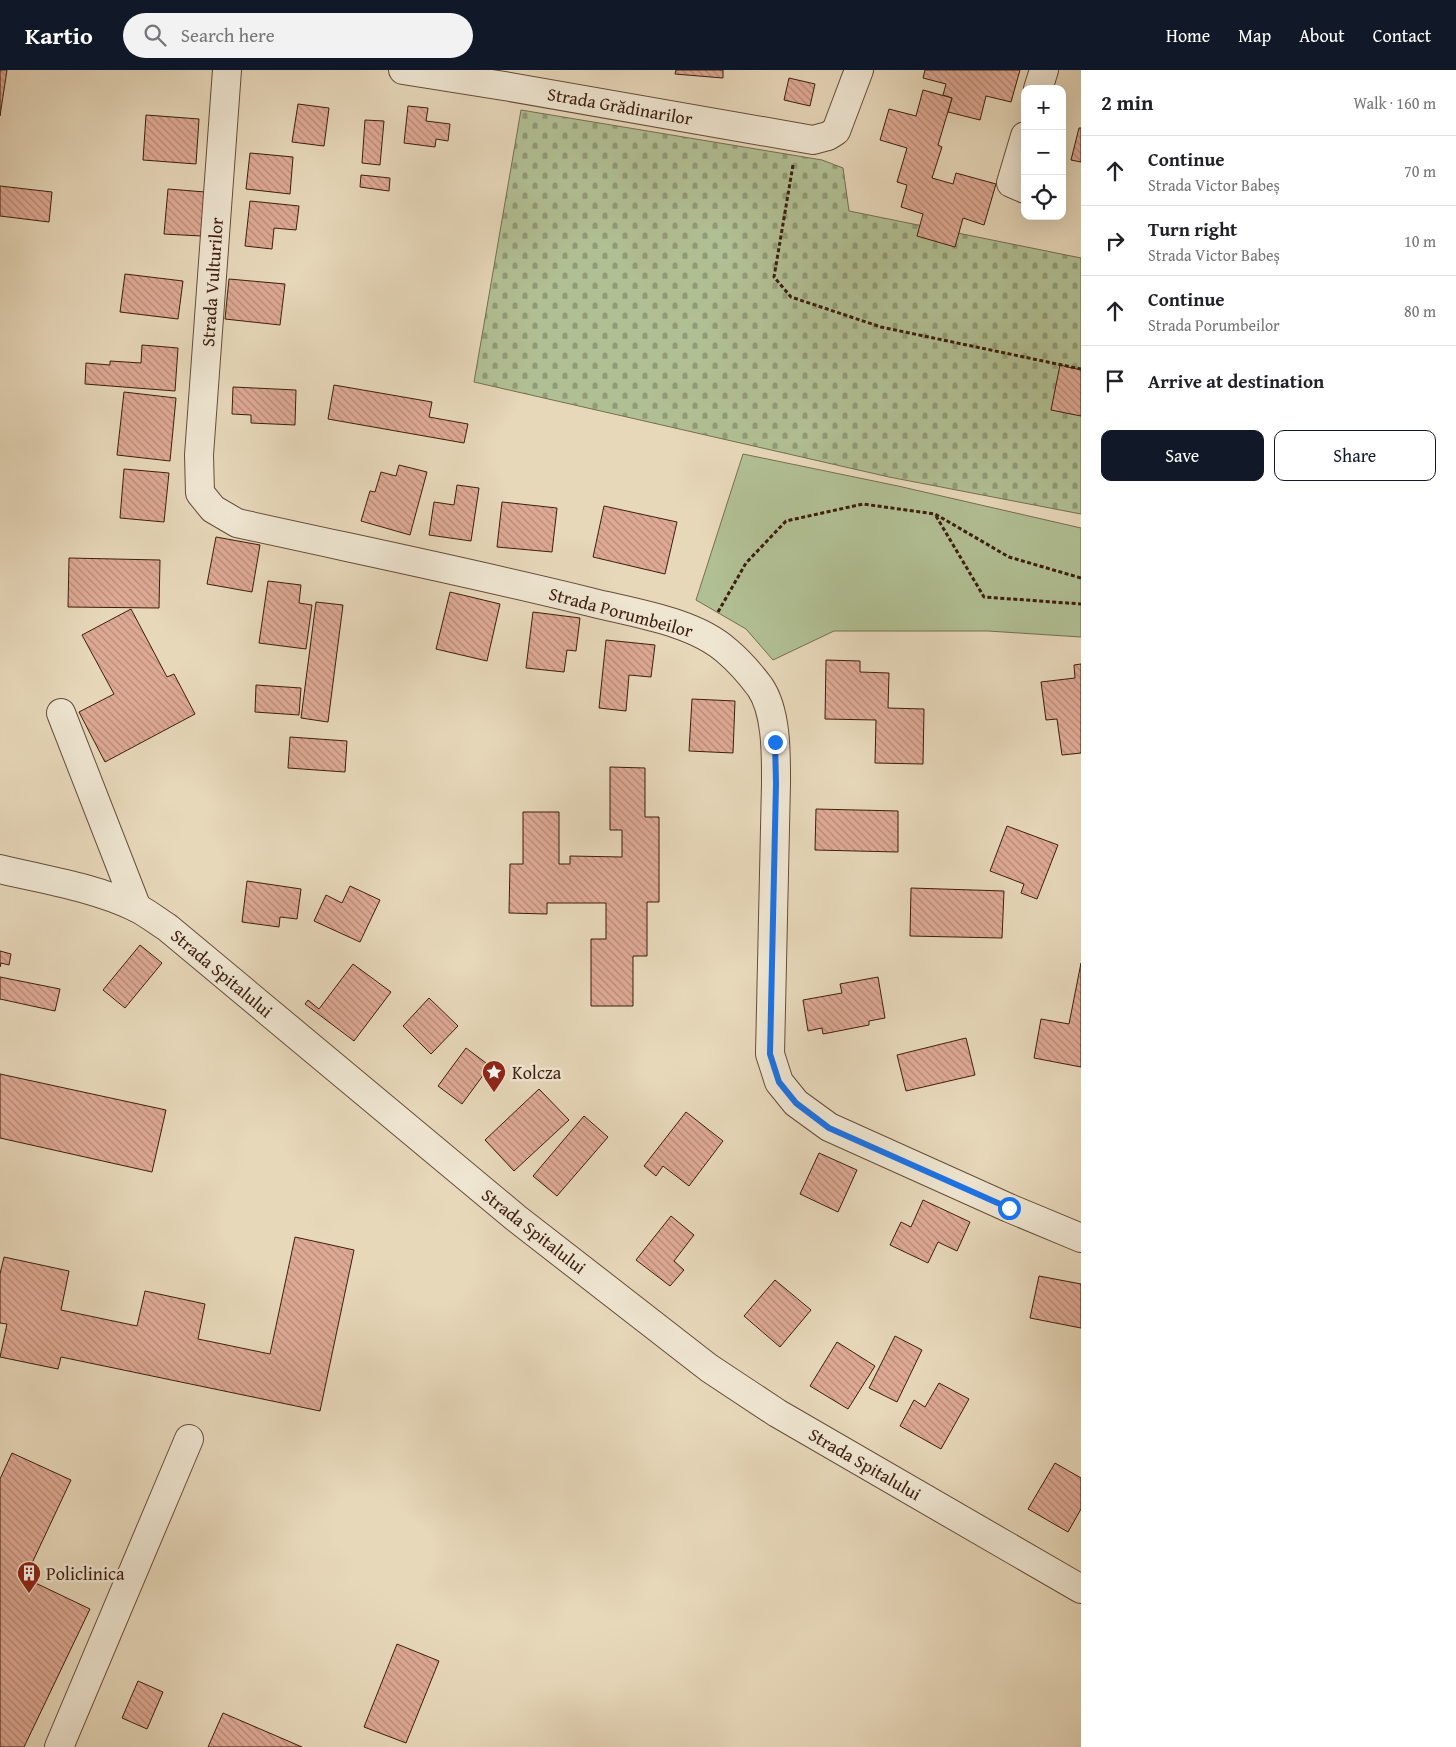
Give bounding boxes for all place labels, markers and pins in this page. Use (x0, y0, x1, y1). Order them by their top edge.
place icon: Kolcza (481, 1059, 507, 1093)
place label: Kolcza (512, 1059, 562, 1086)
building icon: Policlinica (16, 1560, 42, 1594)
place label: Policlinica (46, 1560, 125, 1587)

